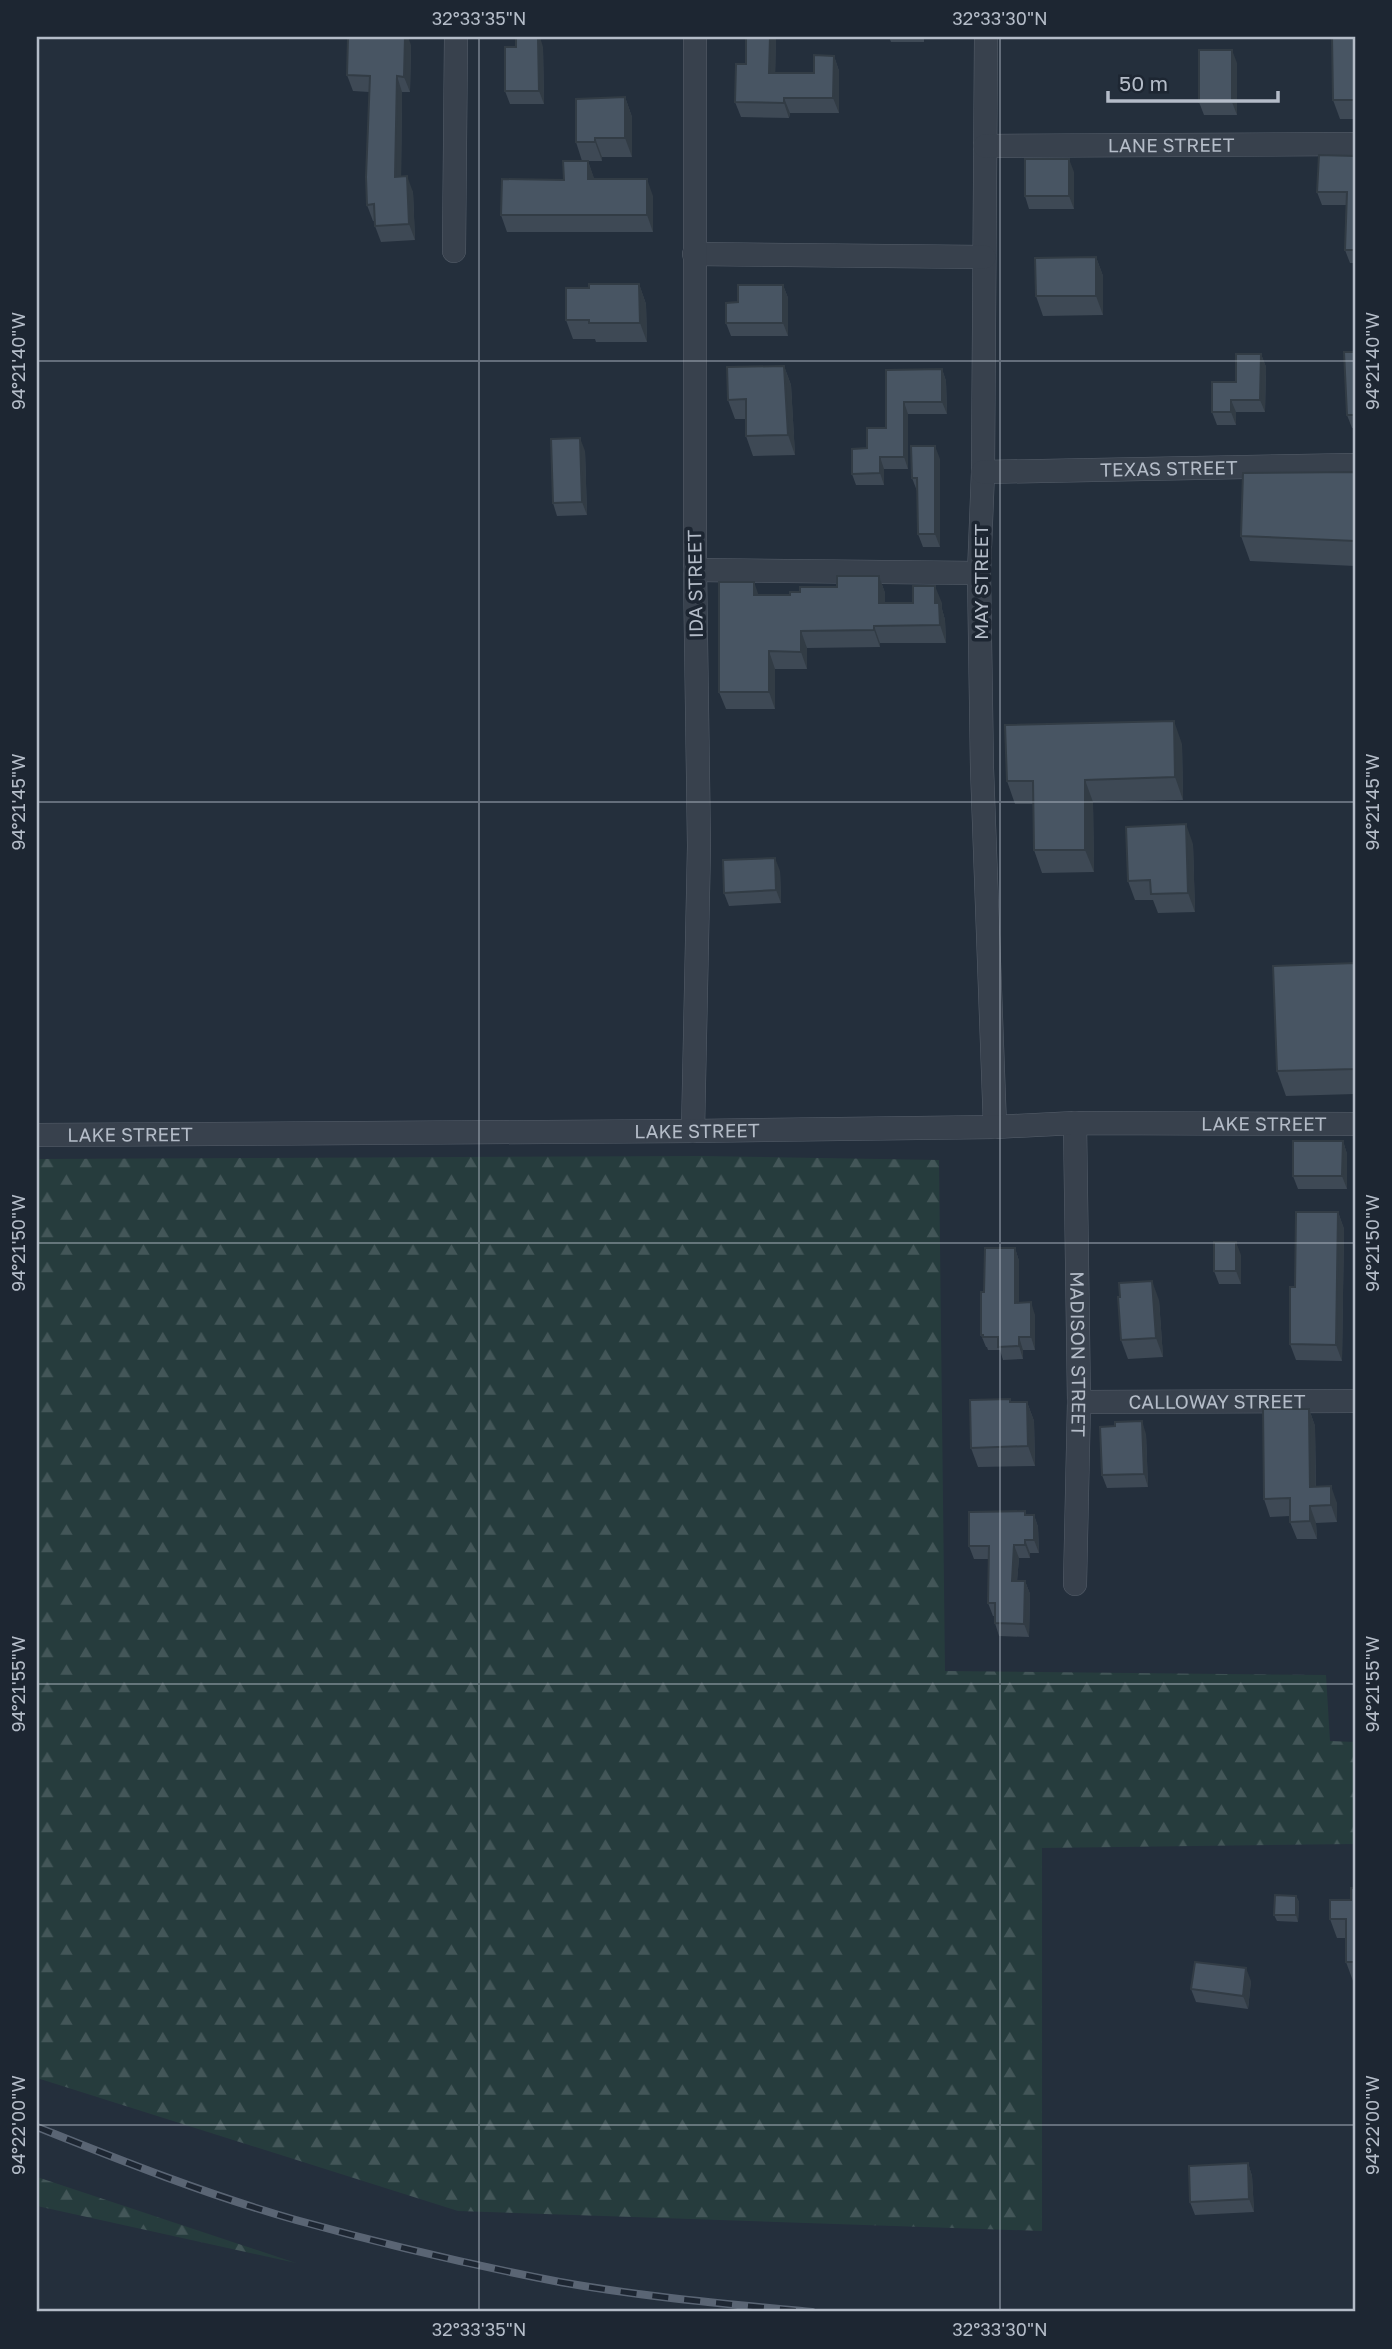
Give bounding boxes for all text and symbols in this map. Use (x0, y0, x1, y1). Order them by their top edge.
text: 32°33'35"N (432, 7, 526, 29)
text: 32°33'30"N (952, 7, 1048, 29)
scale bar (1108, 60, 1278, 104)
text: 50 m (1119, 70, 1168, 96)
street label: LANE STREET (1108, 133, 1235, 156)
text: 94°21'40"W (7, 312, 29, 410)
text: 94°21'40"W (1361, 312, 1383, 410)
street label: TEXAS STREET (1100, 455, 1238, 481)
street label: MAY STREET (969, 524, 992, 640)
street label: IDA STREET (682, 530, 707, 638)
text: 94°21'45"W (7, 753, 29, 851)
text: 94°21'45"W (1361, 753, 1383, 851)
street label: LAKE STREET (1201, 1111, 1327, 1135)
street label: LAKE STREET (634, 1118, 760, 1142)
street label: LAKE STREET (67, 1122, 193, 1146)
text: 94°21'50"W (7, 1194, 29, 1292)
text: 94°21'50"W (1361, 1194, 1383, 1292)
street label: MADISON STREET (1066, 1271, 1091, 1437)
street label: CALLOWAY STREET (1129, 1389, 1306, 1413)
text: 94°21'55"W (7, 1636, 29, 1732)
text: 94°21'55"W (1361, 1636, 1383, 1732)
text: 94°22'00"W (7, 2075, 29, 2175)
text: 94°22'00"W (1361, 2075, 1383, 2175)
text: 32°33'35"N (432, 2318, 526, 2340)
text: 32°33'30"N (952, 2318, 1048, 2340)

